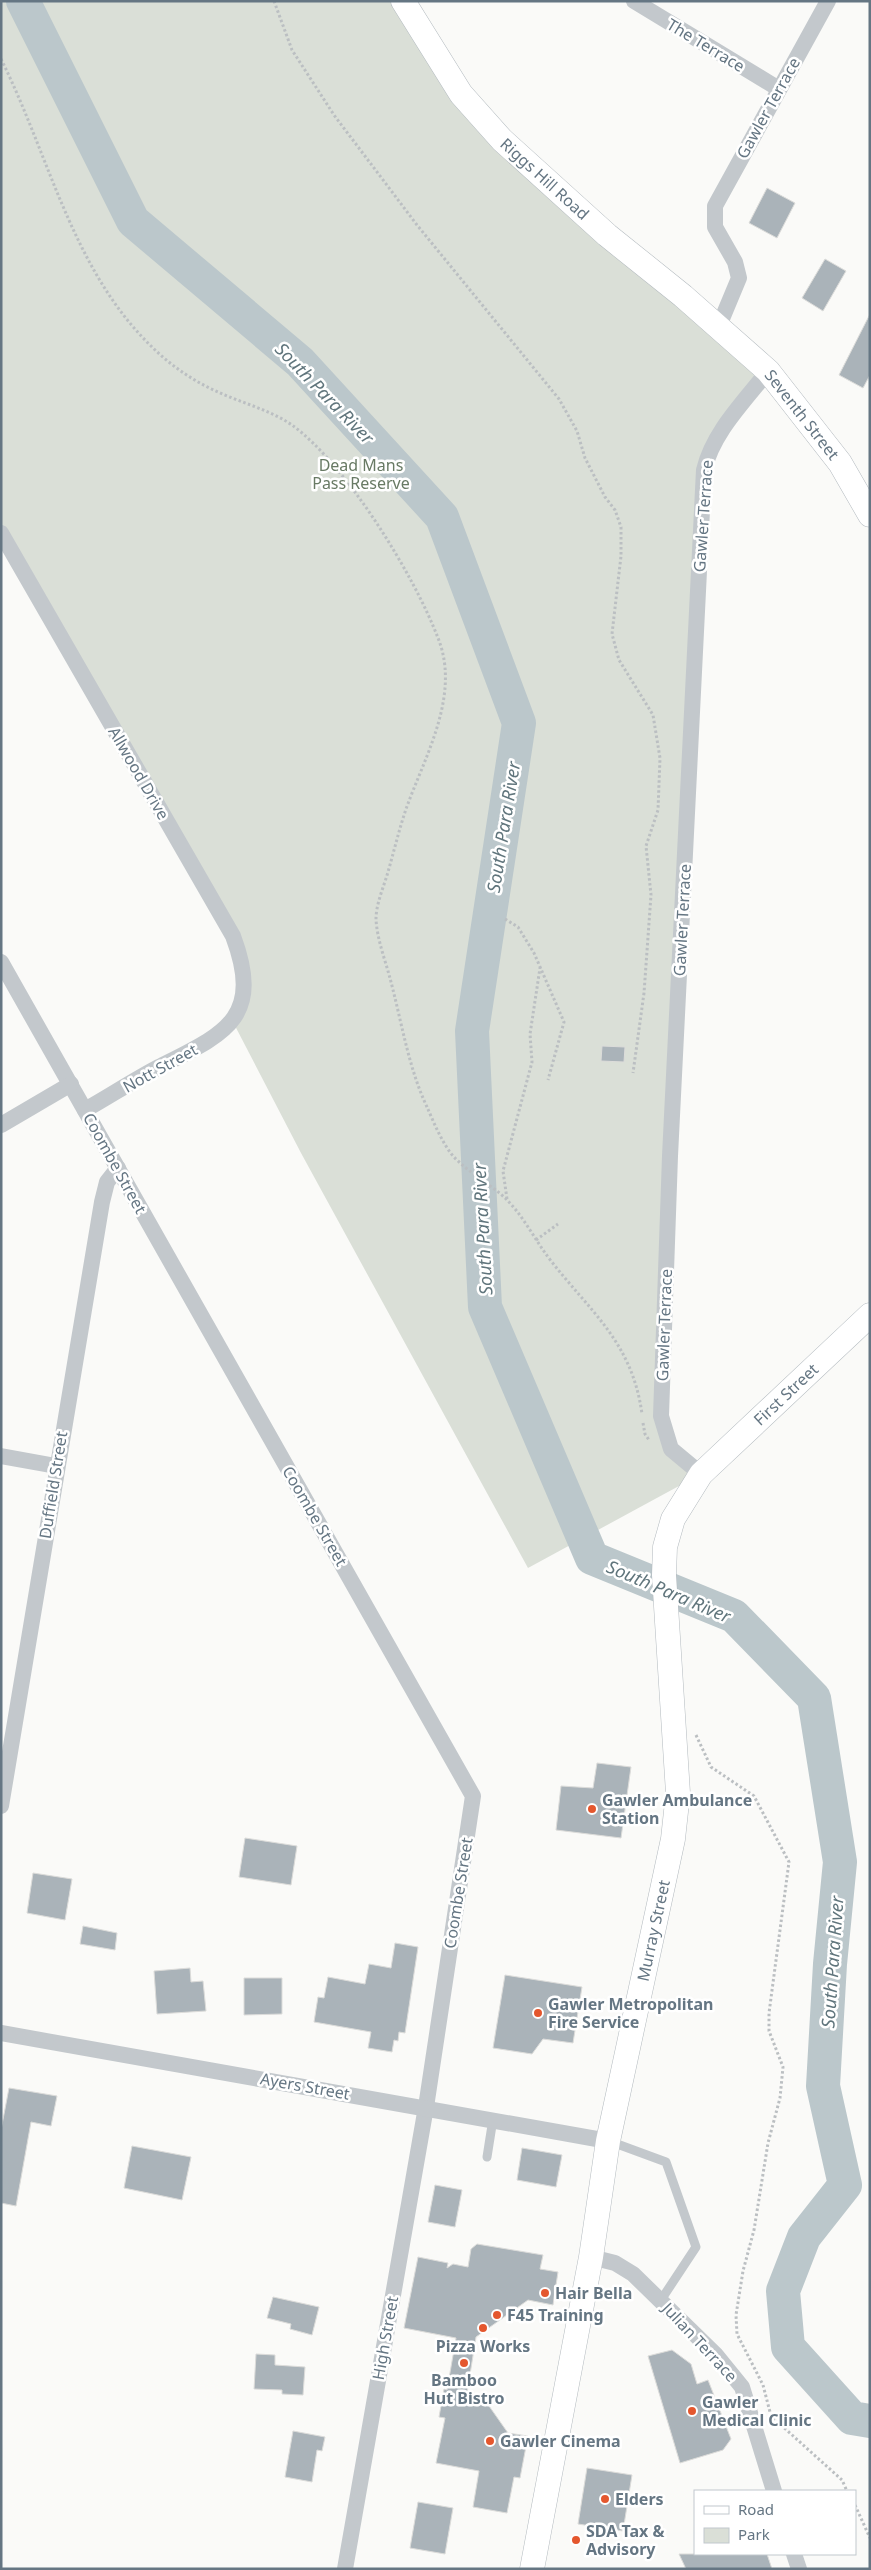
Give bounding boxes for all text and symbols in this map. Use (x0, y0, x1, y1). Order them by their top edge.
street label: The Terrace (663, 13, 749, 77)
street label: Gawler Terrace (731, 53, 805, 163)
street label: Riggs Hill Road (496, 133, 594, 225)
water label: South Para River (270, 337, 380, 450)
street label: Seventh Street (760, 365, 845, 465)
park label: Dead Mans Pass Reserve (312, 454, 410, 494)
street label: Gawler Terrace (688, 459, 718, 573)
street label: Allwood Drive (103, 722, 175, 824)
water label: South Para River (481, 759, 525, 894)
street label: Gawler Terrace (668, 863, 696, 977)
street label: Nott Street (119, 1038, 201, 1098)
street label: Coombe Street (78, 1109, 152, 1218)
water label: South Para River (467, 1161, 497, 1296)
street label: Gawler Terrace (651, 1268, 677, 1382)
street label: First Street (749, 1358, 823, 1430)
street label: Duffield Street (34, 1429, 72, 1540)
street label: Coombe Street (277, 1462, 353, 1570)
water label: South Para River (603, 1554, 735, 1628)
place label: Gawler Ambulance Station (602, 1789, 752, 1829)
marker: Gawler Ambulance Station (586, 1803, 598, 1815)
street label: Coombe Street (438, 1836, 478, 1950)
street label: Murray Street (632, 1878, 675, 1983)
water label: South Para River (815, 1894, 849, 2029)
place label: Gawler Metropolitan Fire Service (548, 1993, 714, 2033)
marker: Gawler Metropolitan Fire Service (532, 2007, 544, 2019)
street label: Ayers Street (259, 2067, 352, 2105)
place label: Hair Bella (555, 2282, 632, 2304)
marker: Hair Bella (539, 2287, 551, 2299)
street label: High Street (367, 2294, 403, 2382)
street label: Julian Terrace (656, 2296, 742, 2386)
place label: F45 Training (507, 2304, 604, 2326)
marker: F45 Training (491, 2309, 503, 2321)
marker: Pizza Works (477, 2322, 489, 2334)
place label: Pizza Works (436, 2335, 530, 2357)
marker: Bamboo Hut Bistro (458, 2357, 470, 2369)
place label: Bamboo Hut Bistro (424, 2369, 504, 2409)
place label: Gawler Medical Clinic (702, 2391, 812, 2431)
marker: Gawler Medical Clinic (686, 2405, 698, 2417)
place label: Gawler Cinema (500, 2430, 621, 2452)
marker: Gawler Cinema (484, 2435, 496, 2447)
place label: Elders (615, 2488, 664, 2510)
legend (694, 2490, 856, 2555)
marker: Elders (599, 2493, 611, 2505)
text: Road (738, 2499, 774, 2519)
place label: SDA Tax & Advisory (586, 2520, 664, 2560)
text: Park (738, 2524, 770, 2544)
marker: SDA Tax & Advisory (570, 2534, 582, 2546)

